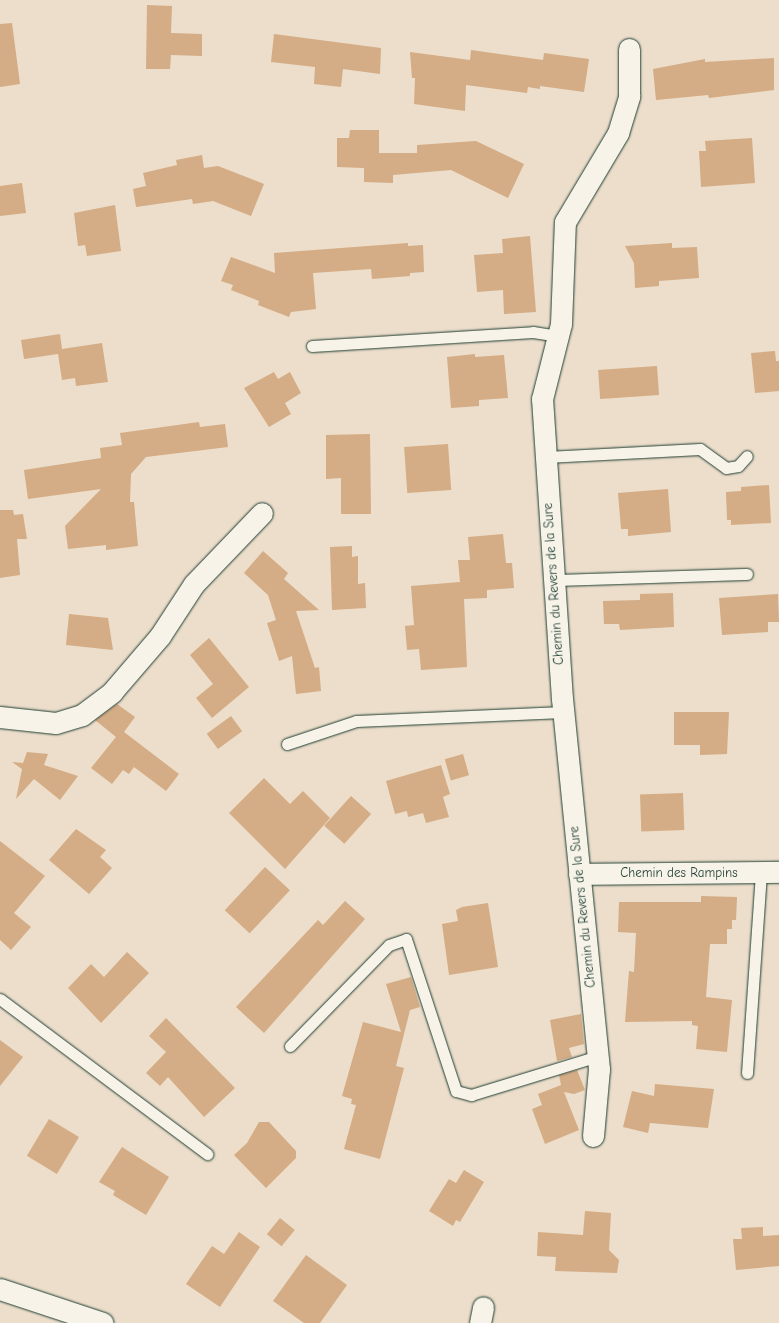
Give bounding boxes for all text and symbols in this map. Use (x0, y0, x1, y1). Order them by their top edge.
street label: Chemin du Revers de la Sure (541, 503, 567, 665)
street label: Chemin du Revers de la Sure (567, 826, 599, 988)
street label: Chemin des Rampins (620, 865, 738, 881)

